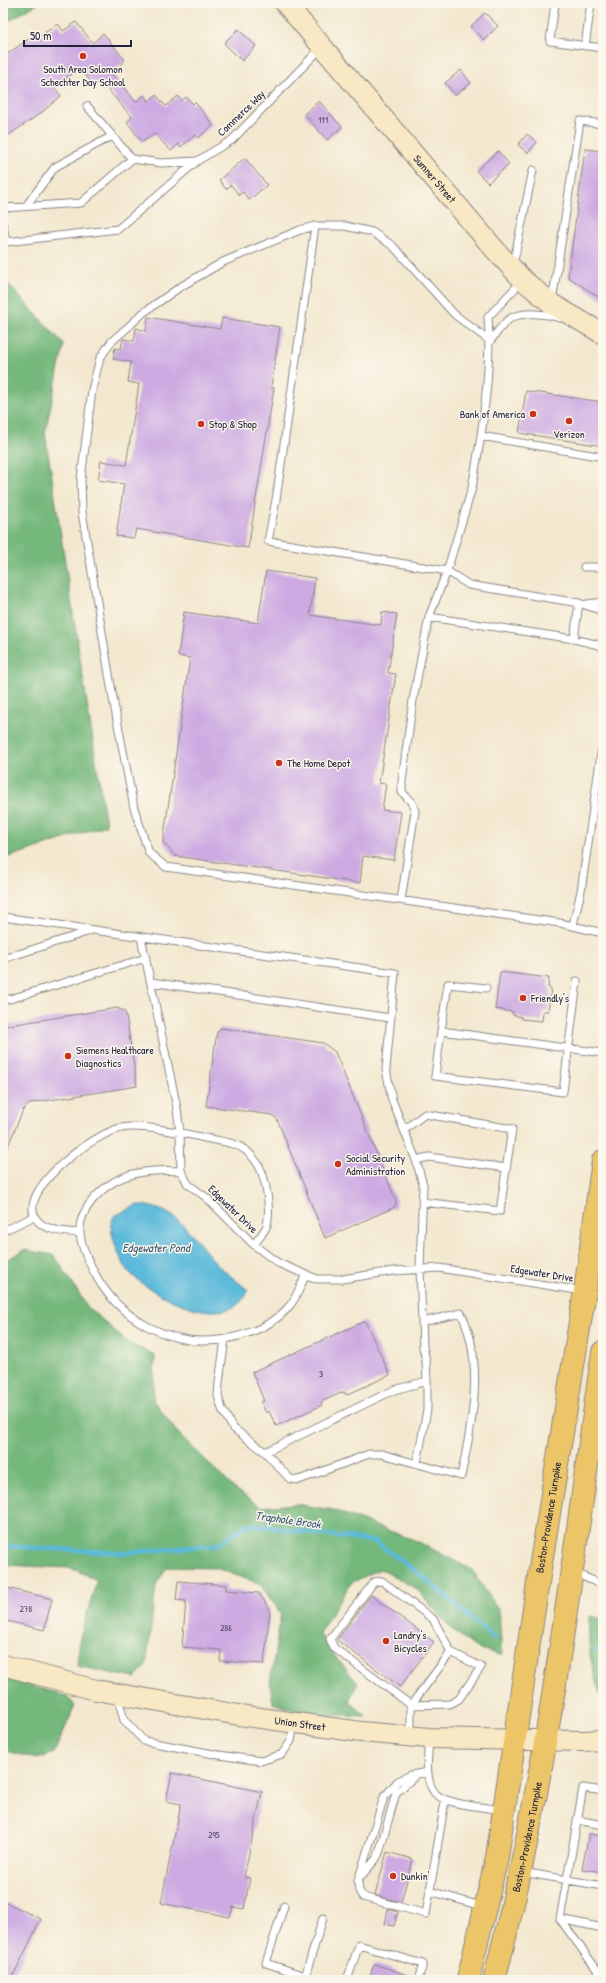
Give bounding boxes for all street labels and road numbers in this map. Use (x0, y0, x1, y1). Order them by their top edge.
street label: Commerce Way (214, 87, 268, 139)
street label: Sumner Street (410, 152, 459, 206)
street label: Edgewater Drive (205, 1182, 261, 1237)
street label: Edgewater Drive (510, 1261, 575, 1285)
street label: Boston-Providence Turnpike (533, 1460, 564, 1574)
street label: Union Street (274, 1713, 326, 1734)
street label: Boston-Providence Turnpike (509, 1780, 545, 1893)

